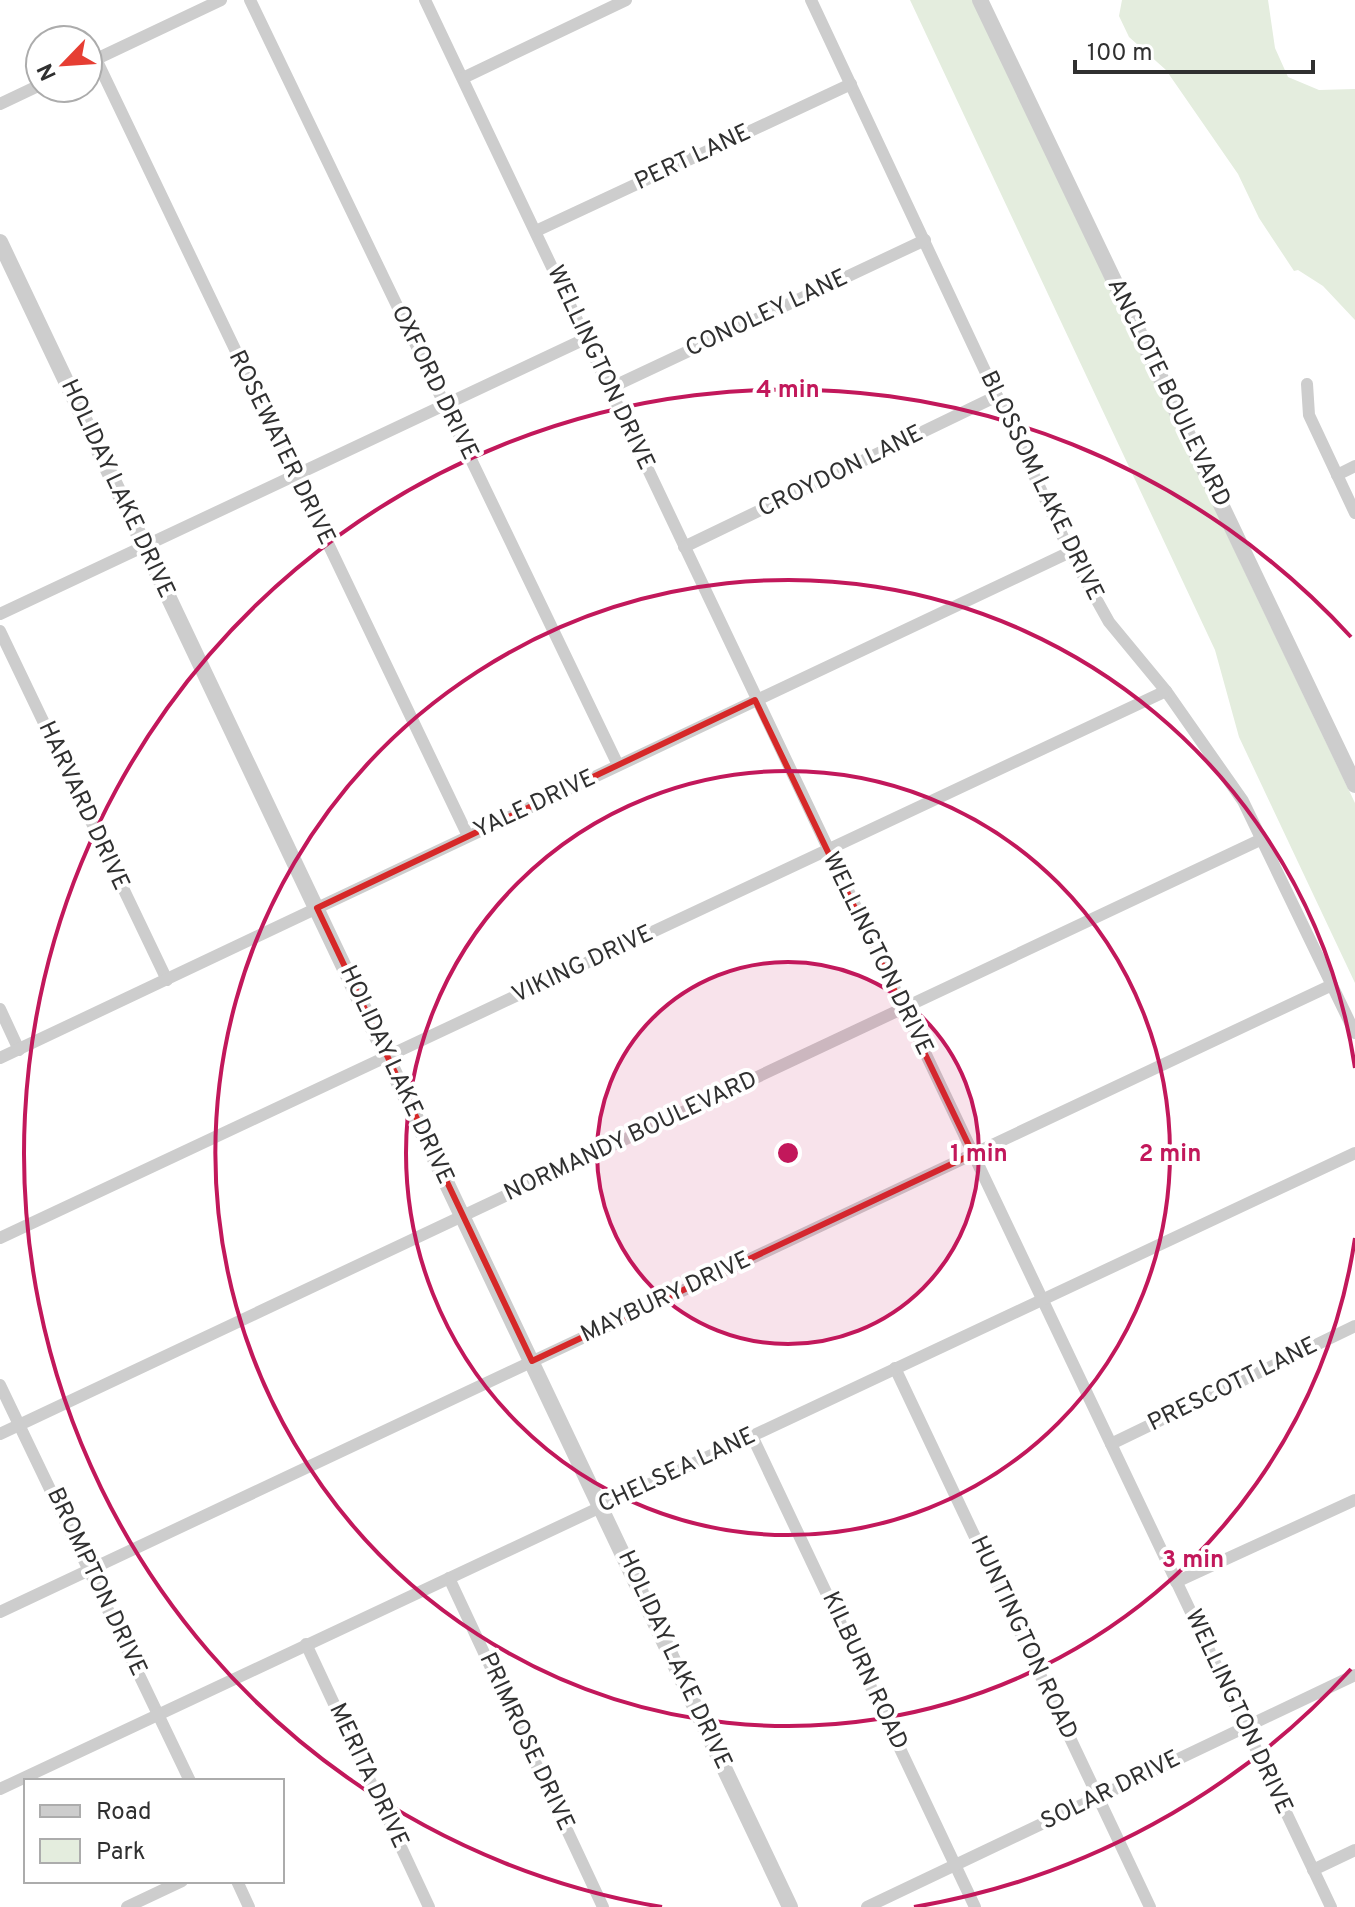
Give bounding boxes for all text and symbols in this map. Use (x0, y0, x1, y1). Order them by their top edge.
north arrow (24, 24, 104, 104)
scale bar (1075, 24, 1313, 74)
text: 100 m (1087, 39, 1153, 69)
text: N (33, 59, 64, 84)
street label: PERT LANE (630, 118, 756, 198)
street label: WELLINGTON DRIVE (539, 261, 661, 475)
street label: CONOLEY LANE (681, 263, 853, 365)
street label: ANCLOTE BOULEVARD (1100, 274, 1236, 512)
street label: OXFORD DRIVE (384, 301, 484, 465)
street label: ROSEWATER DRIVE (221, 346, 341, 550)
street label: BLOSSOM LAKE DRIVE (972, 366, 1110, 606)
street label: HOLIDAY LAKE DRIVE (53, 375, 181, 603)
text: 4 min (756, 376, 820, 406)
street label: CROYDON LANE (754, 419, 928, 525)
street label: HARVARD DRIVE (31, 717, 135, 895)
street label: YALE DRIVE (469, 764, 601, 846)
street label: WELLINGTON DRIVE (815, 848, 939, 1060)
street label: VIKING DRIVE (508, 919, 658, 1011)
street label: HOLIDAY LAKE DRIVE (332, 961, 460, 1189)
street label: NORMANDY BOULEVARD (500, 1065, 762, 1209)
centre of rings (774, 1139, 802, 1167)
text: 1 min (950, 1140, 1008, 1170)
text: 2 min (1139, 1140, 1201, 1170)
street label: MAYBURY DRIVE (576, 1246, 756, 1350)
street label: PRESCOTT LANE (1143, 1331, 1323, 1439)
street label: CHELSEA LANE (594, 1421, 760, 1521)
street label: BROMPTON DRIVE (39, 1483, 153, 1681)
street label: HUNTINGTON ROAD (963, 1531, 1083, 1745)
street label: HOLIDAY LAKE DRIVE (610, 1546, 738, 1774)
text: 3 min (1162, 1546, 1224, 1576)
street label: KILBURN ROAD (814, 1587, 914, 1755)
street label: WELLINGTON DRIVE (1177, 1605, 1299, 1819)
street label: PRIMROSE DRIVE (472, 1648, 580, 1836)
street label: MERITA DRIVE (321, 1699, 415, 1853)
street label: SOLAR DRIVE (1036, 1744, 1186, 1838)
legend (24, 1779, 284, 1883)
text: Road (96, 1798, 152, 1828)
text: Park (96, 1838, 146, 1868)

